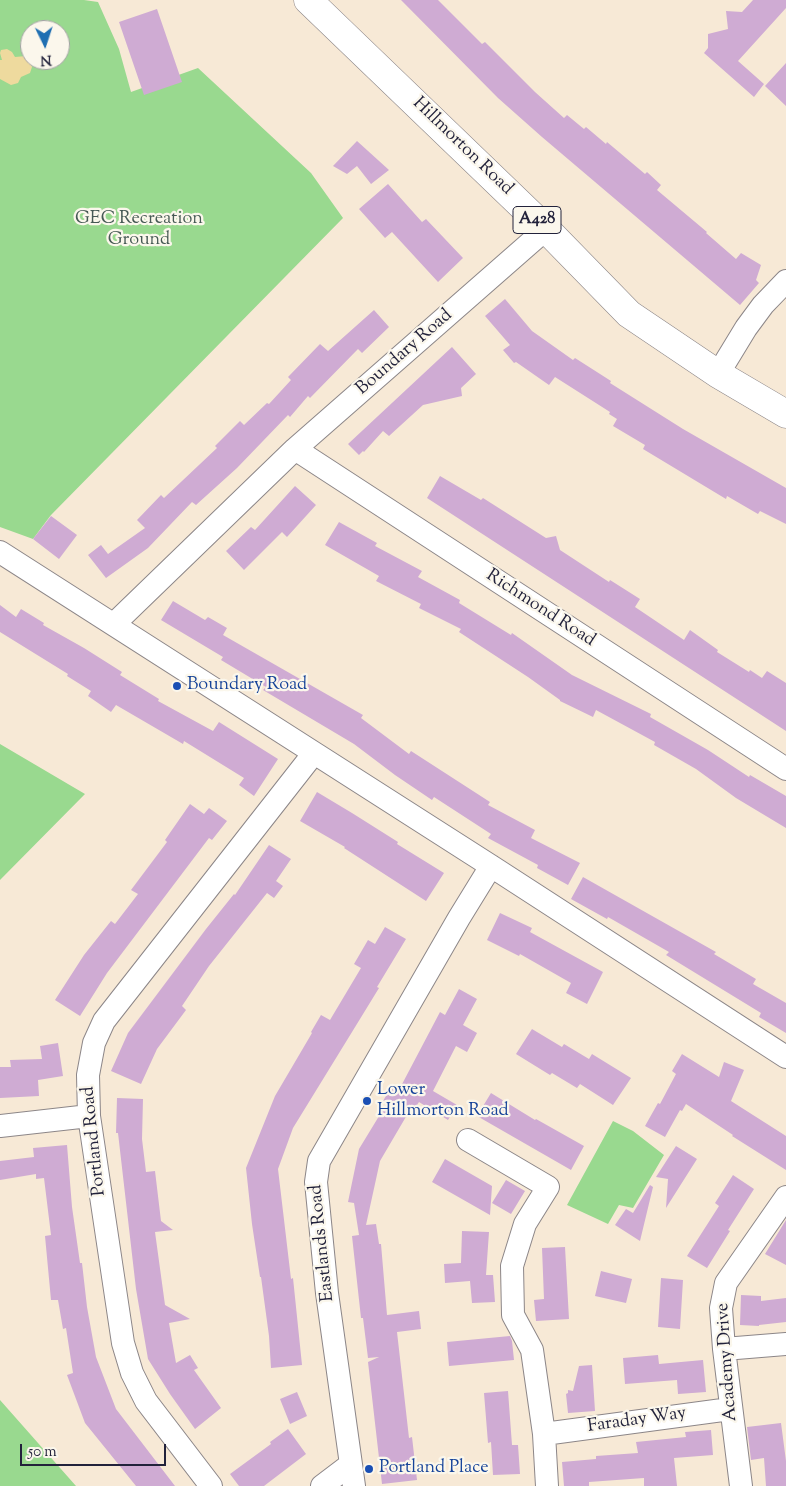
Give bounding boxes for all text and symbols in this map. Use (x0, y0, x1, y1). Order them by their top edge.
north arrow (20, 20, 70, 70)
text: N (40, 49, 52, 69)
street label: Hillmorton Road (407, 94, 517, 200)
road number: A428 (513, 206, 561, 234)
park label: GEC Recreation Ground (75, 209, 203, 252)
street label: Boundary Road (353, 305, 457, 401)
street label: Richmond Road (481, 566, 599, 652)
place label: Boundary Road (187, 675, 307, 697)
marker: Boundary Road (171, 680, 183, 692)
place label: Lower Hillmorton Road (377, 1080, 509, 1122)
street label: Portland Road (78, 1085, 112, 1197)
marker: Lower Hillmorton Road (361, 1095, 373, 1107)
street label: Eastlands Road (306, 1183, 340, 1303)
street label: Academy Drive (713, 1302, 743, 1422)
street label: Faraday Way (586, 1403, 688, 1439)
scale bar (22, 1434, 169, 1466)
text: 50 m (28, 1442, 57, 1463)
place label: Portland Place (379, 1458, 489, 1480)
marker: Portland Place (363, 1463, 375, 1475)

